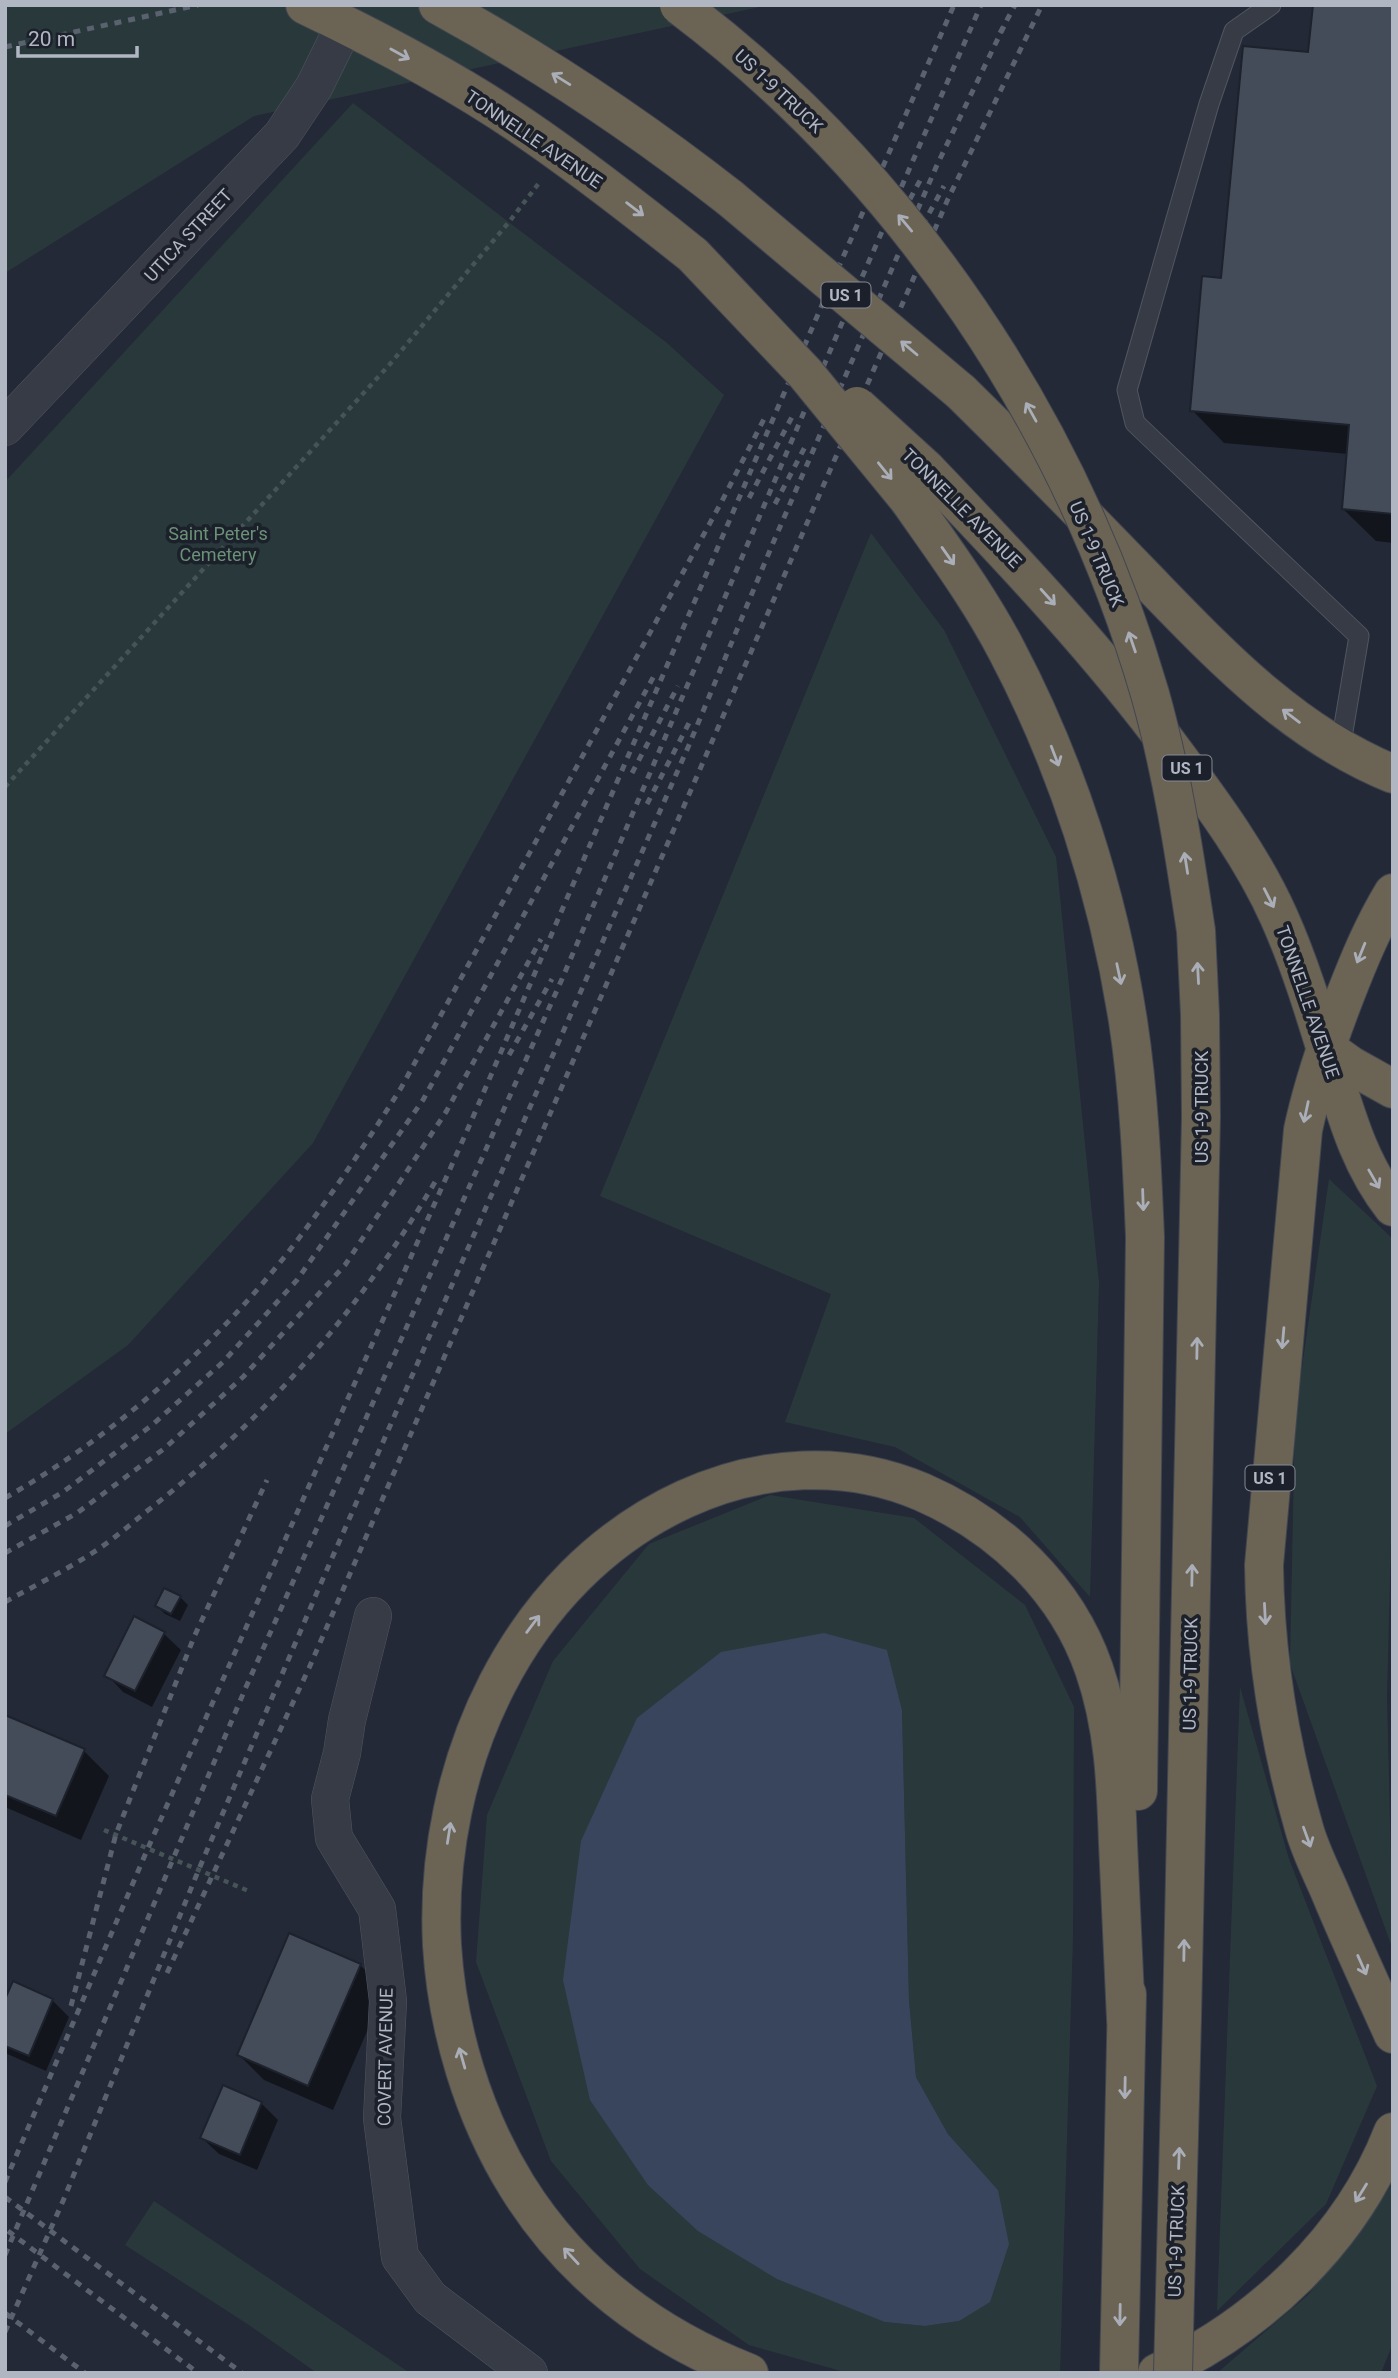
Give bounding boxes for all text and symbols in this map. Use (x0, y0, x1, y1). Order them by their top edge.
scale bar (18, 14, 136, 58)
text: 20 m (28, 27, 75, 51)
street label: US 1-9 TRUCK (731, 45, 828, 138)
one-way arrow (390, 47, 410, 61)
one-way arrow (551, 71, 571, 85)
street label: TONNELLE AVENUE (462, 85, 606, 193)
street label: UTICA STREET (140, 184, 236, 286)
one-way arrow (625, 202, 644, 216)
one-way arrow (897, 215, 912, 233)
road number: US 1 (822, 282, 870, 308)
one-way arrow (901, 340, 919, 356)
one-way arrow (1024, 402, 1037, 423)
street label: TONNELLE AVENUE (898, 444, 1026, 572)
one-way arrow (877, 461, 893, 479)
street label: US 1-9 TRUCK (1065, 498, 1129, 611)
park label: Saint Peter's Cemetery (168, 523, 268, 565)
one-way arrow (941, 546, 955, 565)
one-way arrow (1040, 588, 1056, 606)
one-way arrow (1125, 632, 1137, 654)
one-way arrow (1282, 709, 1301, 724)
one-way arrow (1049, 745, 1062, 766)
road number: US 1 (1162, 755, 1212, 780)
one-way arrow (1179, 852, 1192, 875)
one-way arrow (1263, 887, 1277, 908)
street label: TONNELLE AVENUE (1272, 923, 1344, 1081)
one-way arrow (1354, 942, 1367, 964)
one-way arrow (1113, 962, 1127, 985)
one-way arrow (1191, 962, 1204, 985)
street label: US 1-9 TRUCK (1191, 1050, 1212, 1163)
one-way arrow (1299, 1100, 1313, 1123)
one-way arrow (1367, 1169, 1381, 1189)
one-way arrow (1137, 1188, 1150, 1211)
one-way arrow (1276, 1327, 1289, 1349)
one-way arrow (1190, 1337, 1204, 1360)
road number: US 1 (1246, 1466, 1294, 1490)
one-way arrow (1185, 1564, 1199, 1587)
one-way arrow (1258, 1602, 1271, 1625)
one-way arrow (525, 1615, 540, 1634)
street label: US 1-9 TRUCK (1179, 1617, 1201, 1731)
one-way arrow (443, 1823, 456, 1845)
one-way arrow (1302, 1825, 1315, 1847)
one-way arrow (1177, 1939, 1191, 1962)
one-way arrow (1356, 1954, 1369, 1975)
street label: COVERT AVENUE (373, 1988, 397, 2126)
one-way arrow (455, 2048, 468, 2070)
one-way arrow (1118, 2076, 1131, 2099)
one-way arrow (1172, 2146, 1185, 2169)
one-way arrow (1353, 2182, 1367, 2202)
street label: US 1-9 TRUCK (1164, 2184, 1188, 2298)
one-way arrow (563, 2248, 580, 2265)
one-way arrow (1113, 2303, 1127, 2326)

